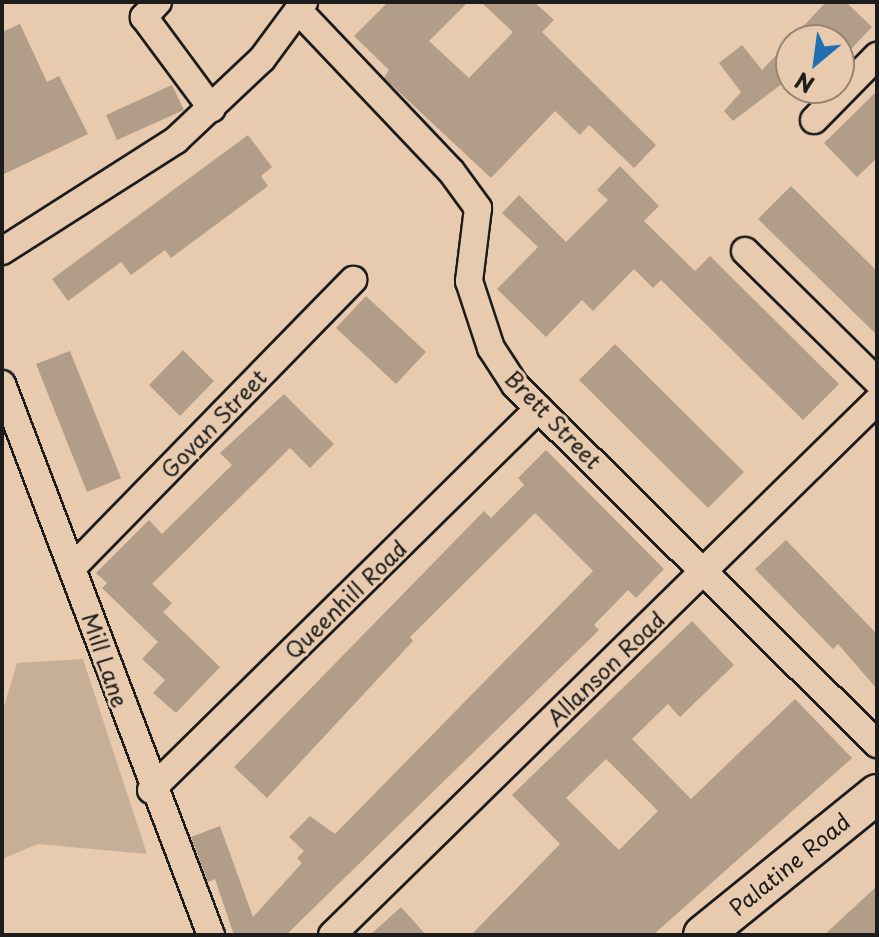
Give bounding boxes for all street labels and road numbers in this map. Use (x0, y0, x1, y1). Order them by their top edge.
street label: Govan Street (155, 363, 271, 483)
street label: Brett Street (500, 364, 608, 474)
street label: Queenhill Road (278, 534, 412, 664)
street label: Allanson Road (541, 606, 669, 730)
street label: Mill Lane (78, 610, 134, 710)
street label: Palatine Road (723, 807, 855, 921)

